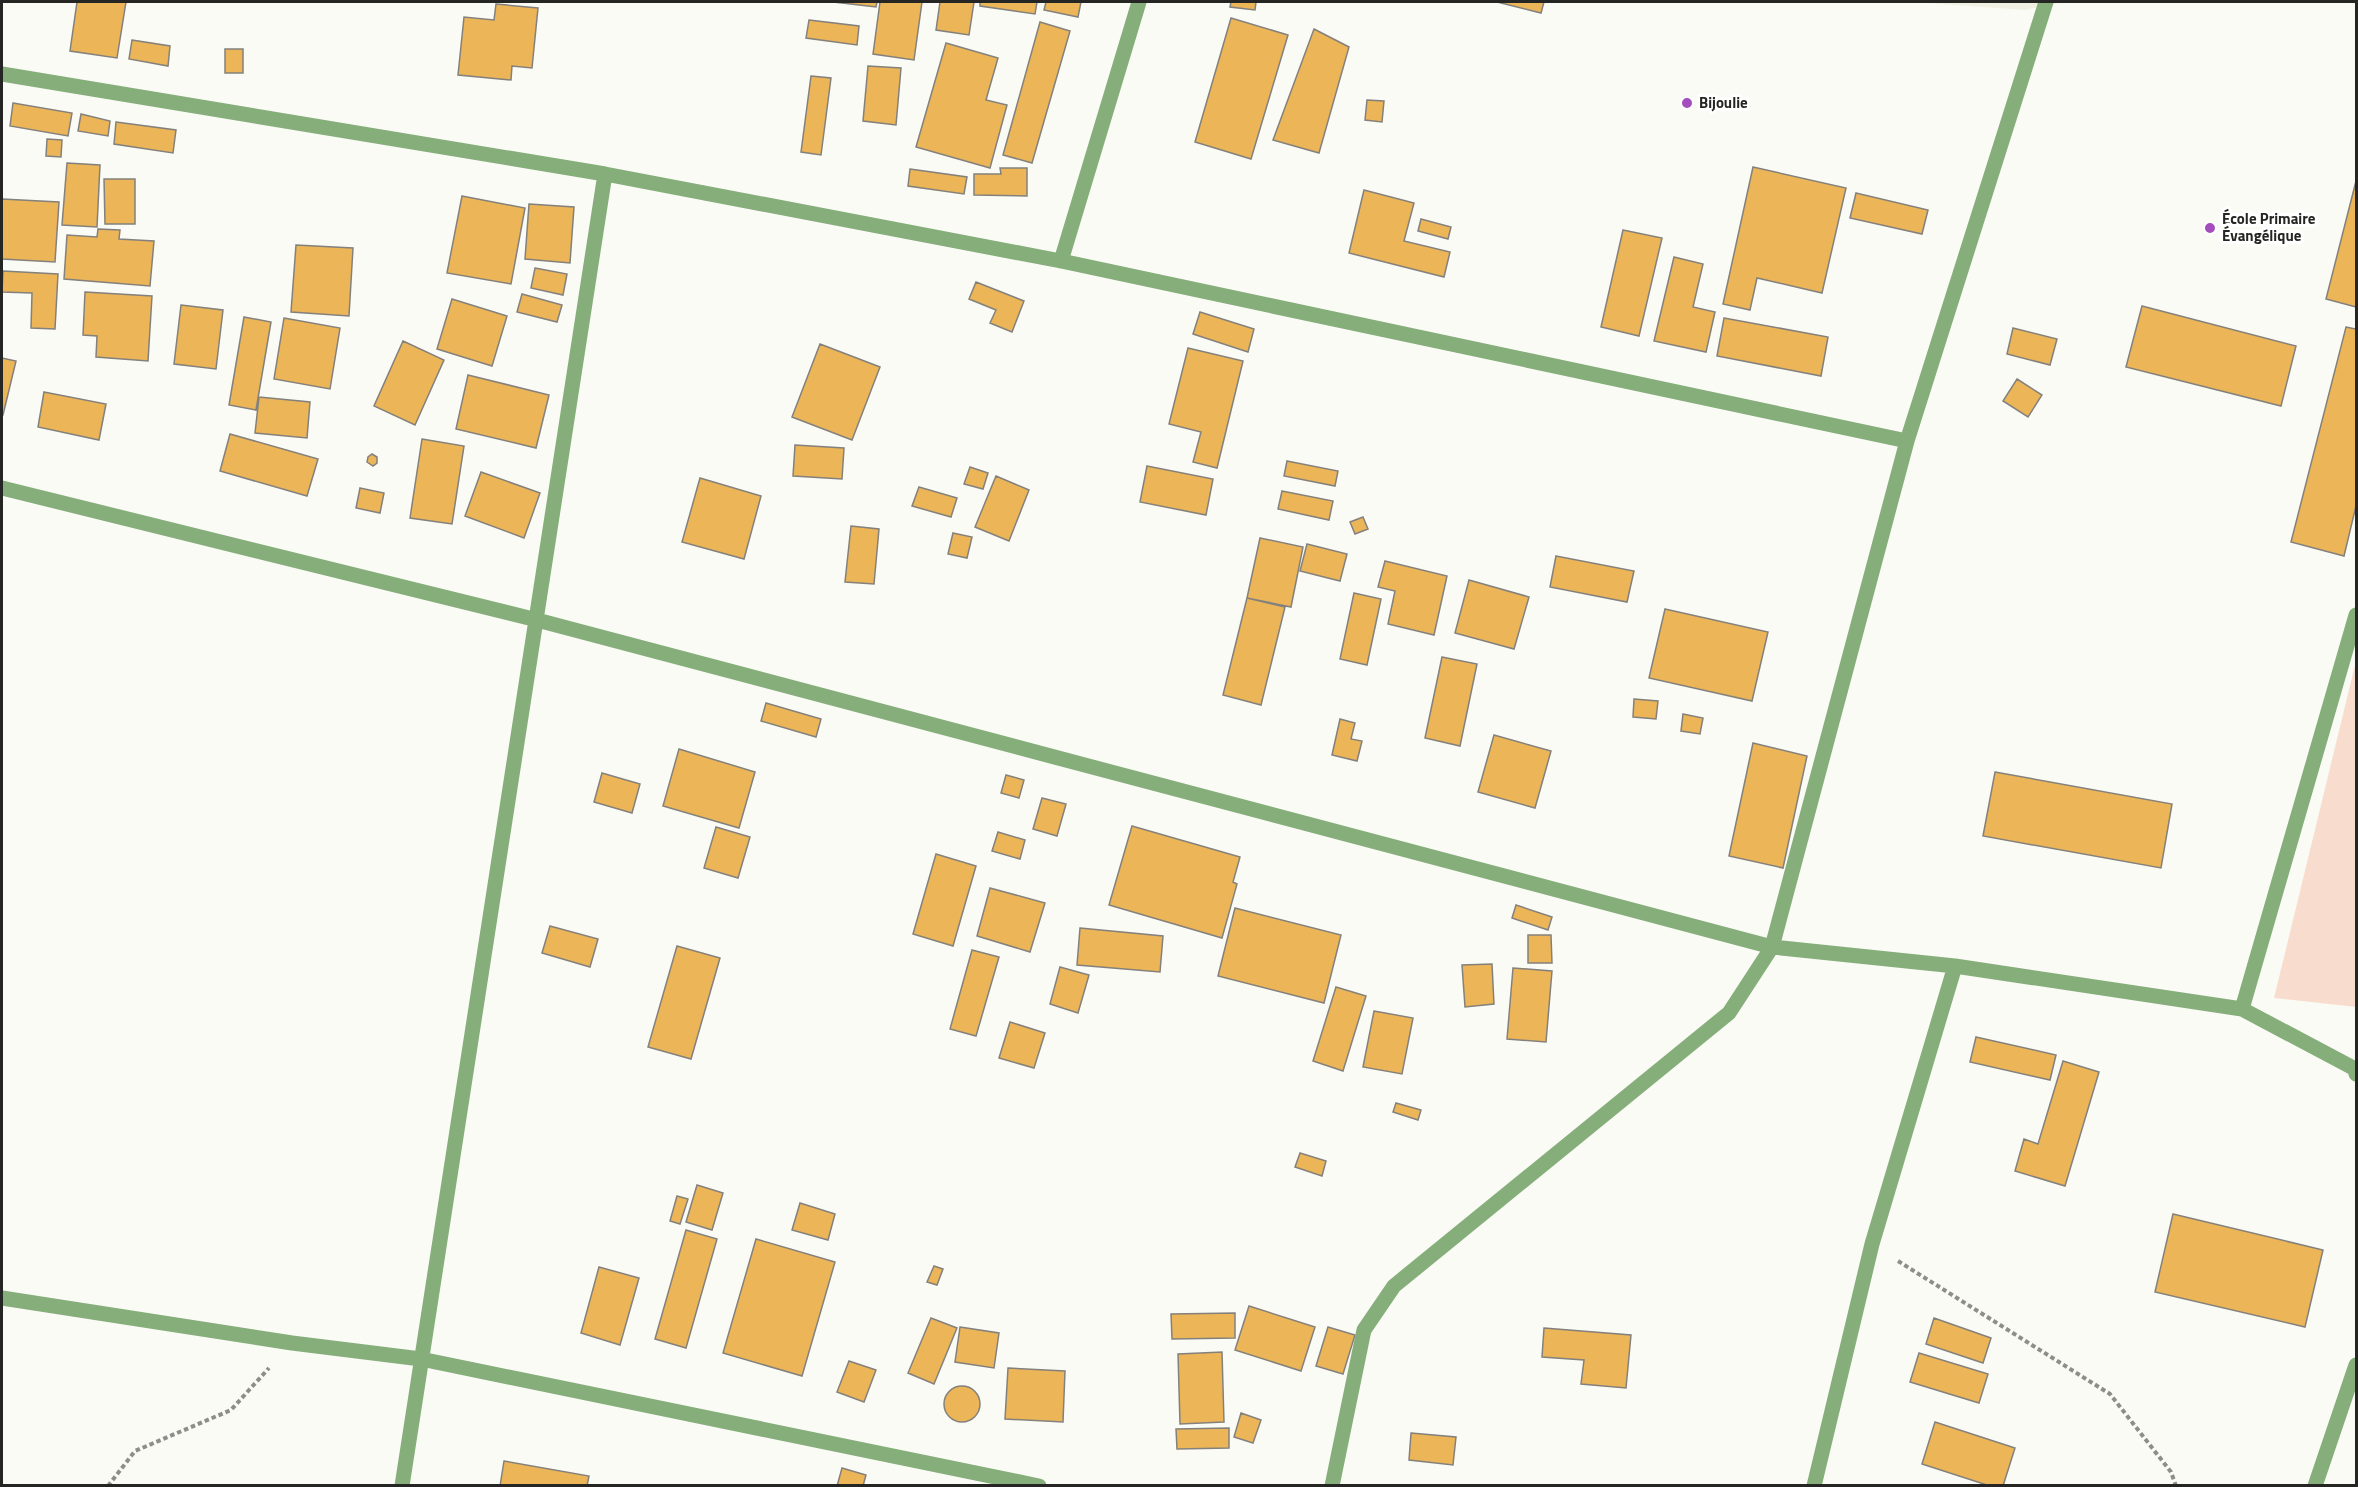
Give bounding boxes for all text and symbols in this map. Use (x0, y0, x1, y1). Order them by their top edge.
place label: Bijoulie (1699, 91, 1748, 114)
marker: Bijoulie (1680, 96, 1694, 110)
place label: École Primaire Évangélique (2222, 207, 2316, 247)
marker: École Primaire Évangélique (2203, 221, 2217, 235)

